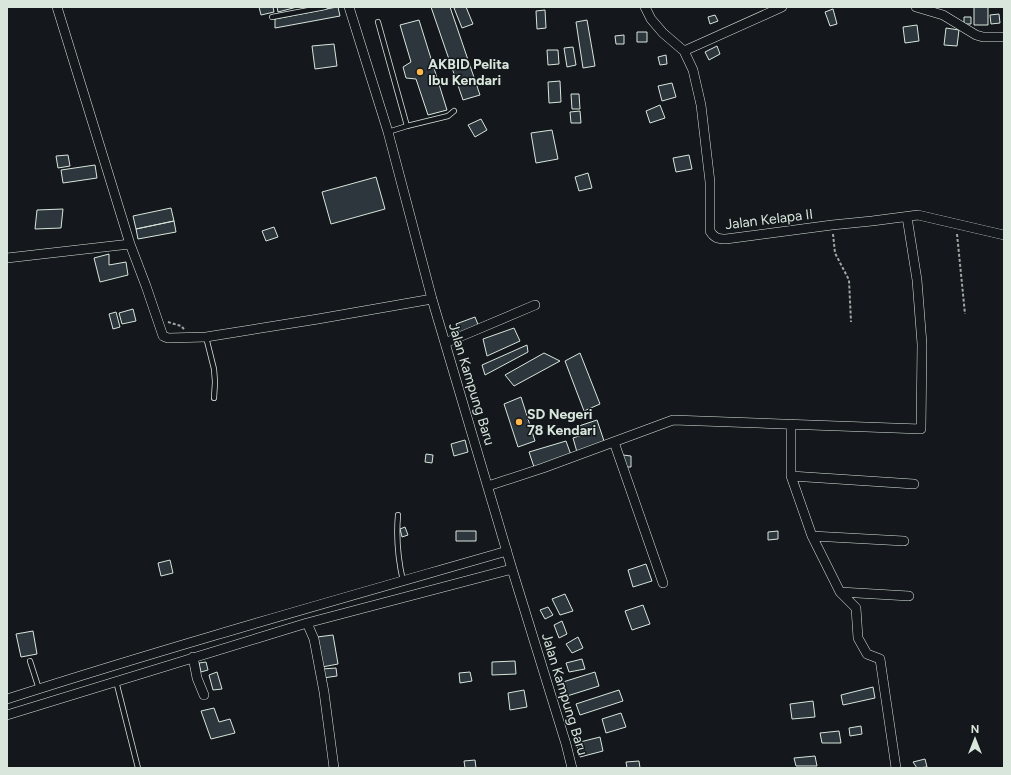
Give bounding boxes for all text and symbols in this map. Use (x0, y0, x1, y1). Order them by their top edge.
place label: AKBID Pelita Ibu Kendari (428, 56, 509, 89)
marker: AKBID Pelita Ibu Kendari (415, 67, 425, 77)
street label: Jalan Kelapa II (724, 206, 814, 233)
street label: Jalan Kampung Baru (445, 321, 498, 447)
place label: SD Negeri 78 Kendari (527, 406, 596, 439)
marker: SD Negeri 78 Kendari (514, 417, 524, 427)
street label: Jalan Kampung Baru (538, 631, 591, 757)
north arrow (955, 719, 995, 759)
text: N (971, 723, 979, 736)

